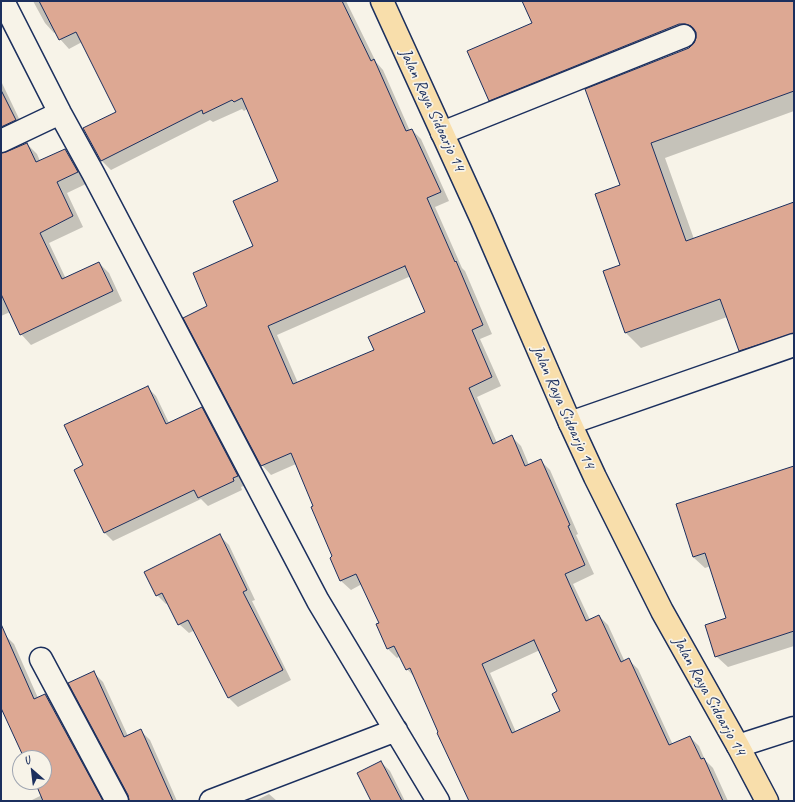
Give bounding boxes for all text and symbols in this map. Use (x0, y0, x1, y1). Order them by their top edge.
street label: Jalan Raya Sidoarjo 14 (395, 45, 469, 175)
street label: Jalan Raya Sidoarjo 14 (527, 342, 599, 472)
street label: Jalan Raya Sidoarjo 14 (668, 633, 750, 759)
north arrow (12, 750, 52, 790)
text: U (21, 753, 32, 768)

